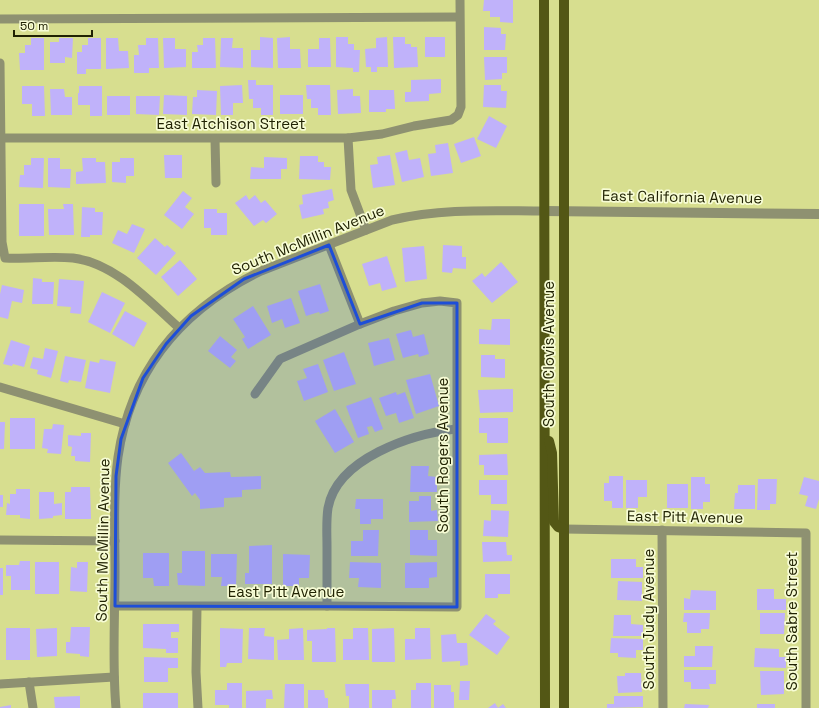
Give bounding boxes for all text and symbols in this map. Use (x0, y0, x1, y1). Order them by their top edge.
scale bar (14, 12, 92, 38)
text: 50 m (20, 18, 48, 34)
street label: East Atchison Street (157, 114, 306, 133)
street label: East California Avenue (602, 186, 762, 207)
street label: South McMillin Avenue (229, 200, 387, 279)
street label: South Clovis Avenue (539, 281, 558, 427)
street label: South Rogers Avenue (433, 377, 452, 532)
street label: South McMillin Avenue (92, 458, 113, 622)
street label: East Pitt Avenue (627, 506, 744, 527)
street label: South Judy Avenue (639, 548, 658, 689)
street label: South Sabre Street (782, 551, 801, 691)
street label: East Pitt Avenue (228, 582, 344, 601)

